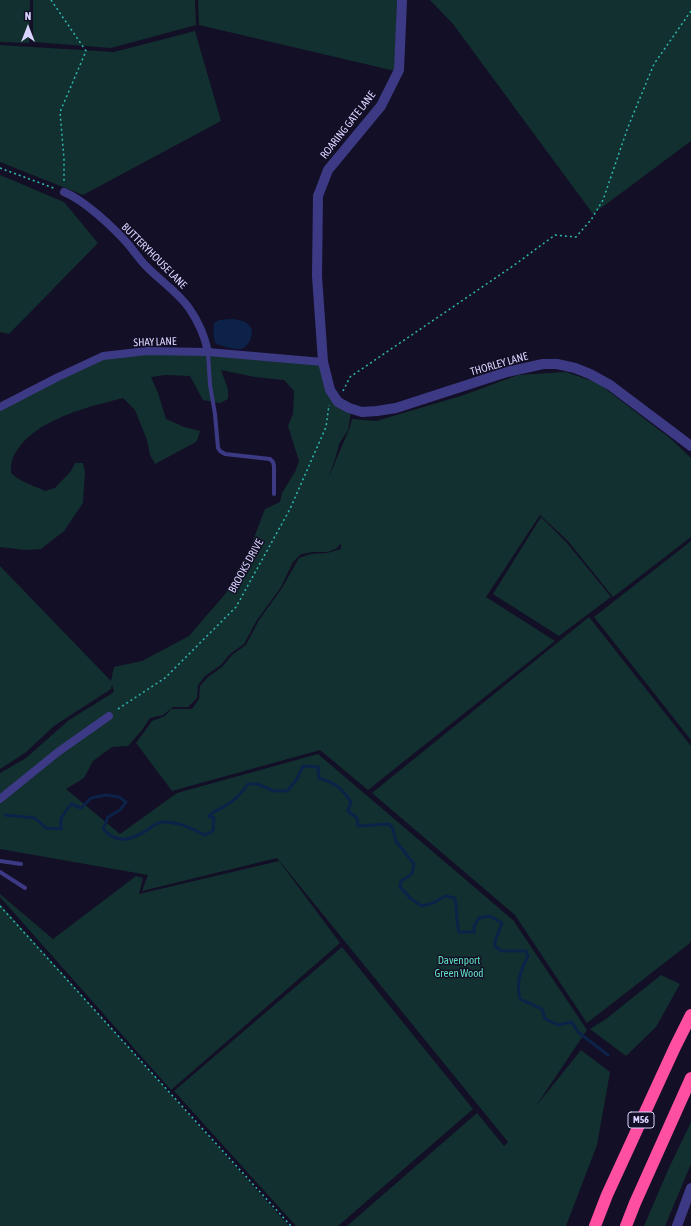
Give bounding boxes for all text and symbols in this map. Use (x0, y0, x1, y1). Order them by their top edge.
north arrow (8, 8, 48, 48)
text: N (25, 10, 31, 22)
street label: ROARING GATE LANE (318, 89, 378, 161)
street label: BUTTERYHOUSE LANE (118, 220, 190, 292)
street label: SHAY LANE (133, 335, 177, 349)
street label: THORLEY LANE (469, 349, 529, 379)
street label: BROOKS DRIVE (226, 537, 266, 595)
park label: Davenport Green Wood (434, 954, 484, 980)
road number: M56 (628, 1112, 654, 1128)

